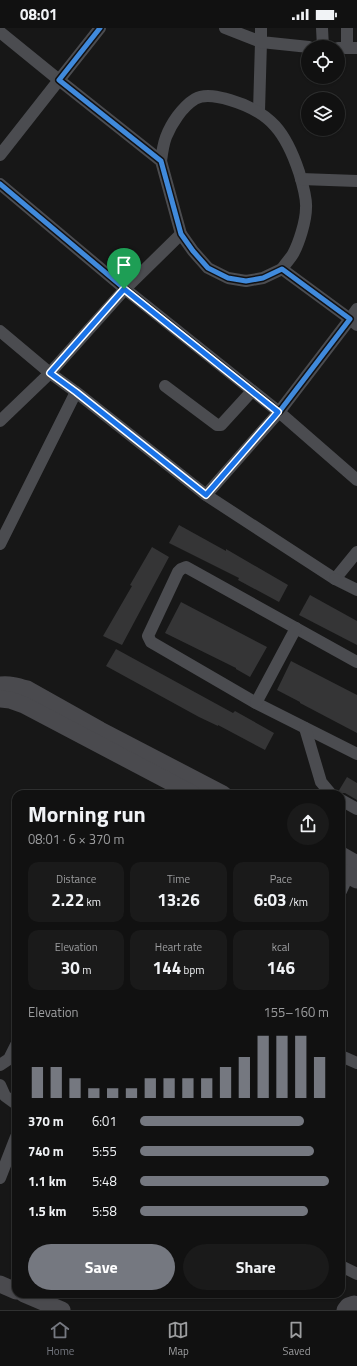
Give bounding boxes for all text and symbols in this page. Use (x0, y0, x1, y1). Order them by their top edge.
text: 08:01 (20, 3, 57, 26)
map controls (301, 40, 345, 136)
button: locate (301, 40, 345, 84)
button: layers (301, 92, 345, 136)
pin (107, 248, 141, 289)
icon: arrive (113, 254, 135, 276)
text: Morning run (28, 797, 146, 831)
button: share (287, 803, 329, 845)
text: 08:01 · 6 × 370 m (28, 829, 124, 849)
text: Distance (56, 871, 96, 887)
text: Time (167, 871, 190, 887)
text: Pace (270, 871, 292, 887)
text: 2.22 (51, 887, 84, 913)
text: 13:26 (157, 887, 200, 913)
text: 6:03 (254, 887, 287, 913)
text: km (84, 894, 101, 910)
text: /km (287, 894, 308, 910)
text: Elevation (55, 939, 98, 955)
text: Heart rate (155, 939, 202, 955)
text: kcal (272, 939, 290, 955)
text: 30 (61, 955, 80, 981)
text: 144 (153, 955, 181, 981)
text: 146 (267, 955, 295, 981)
text: m (80, 962, 92, 978)
text: bpm (181, 962, 204, 978)
text: Elevation (28, 1002, 79, 1022)
text: 155–160 m (263, 1002, 329, 1022)
text: 370 m (28, 1111, 64, 1131)
text: 6:01 (92, 1111, 117, 1131)
text: 740 m (28, 1141, 64, 1161)
text: 5:55 (92, 1141, 117, 1161)
text: 1.1 km (28, 1171, 66, 1191)
text: 5:48 (92, 1171, 117, 1191)
text: 1.5 km (28, 1201, 66, 1221)
text: 5:58 (92, 1201, 117, 1221)
button: Save (28, 1244, 175, 1290)
button: Share (183, 1244, 329, 1290)
tab: Home (47, 1319, 74, 1359)
tab: Map (167, 1319, 189, 1359)
tab: Saved (282, 1319, 310, 1359)

